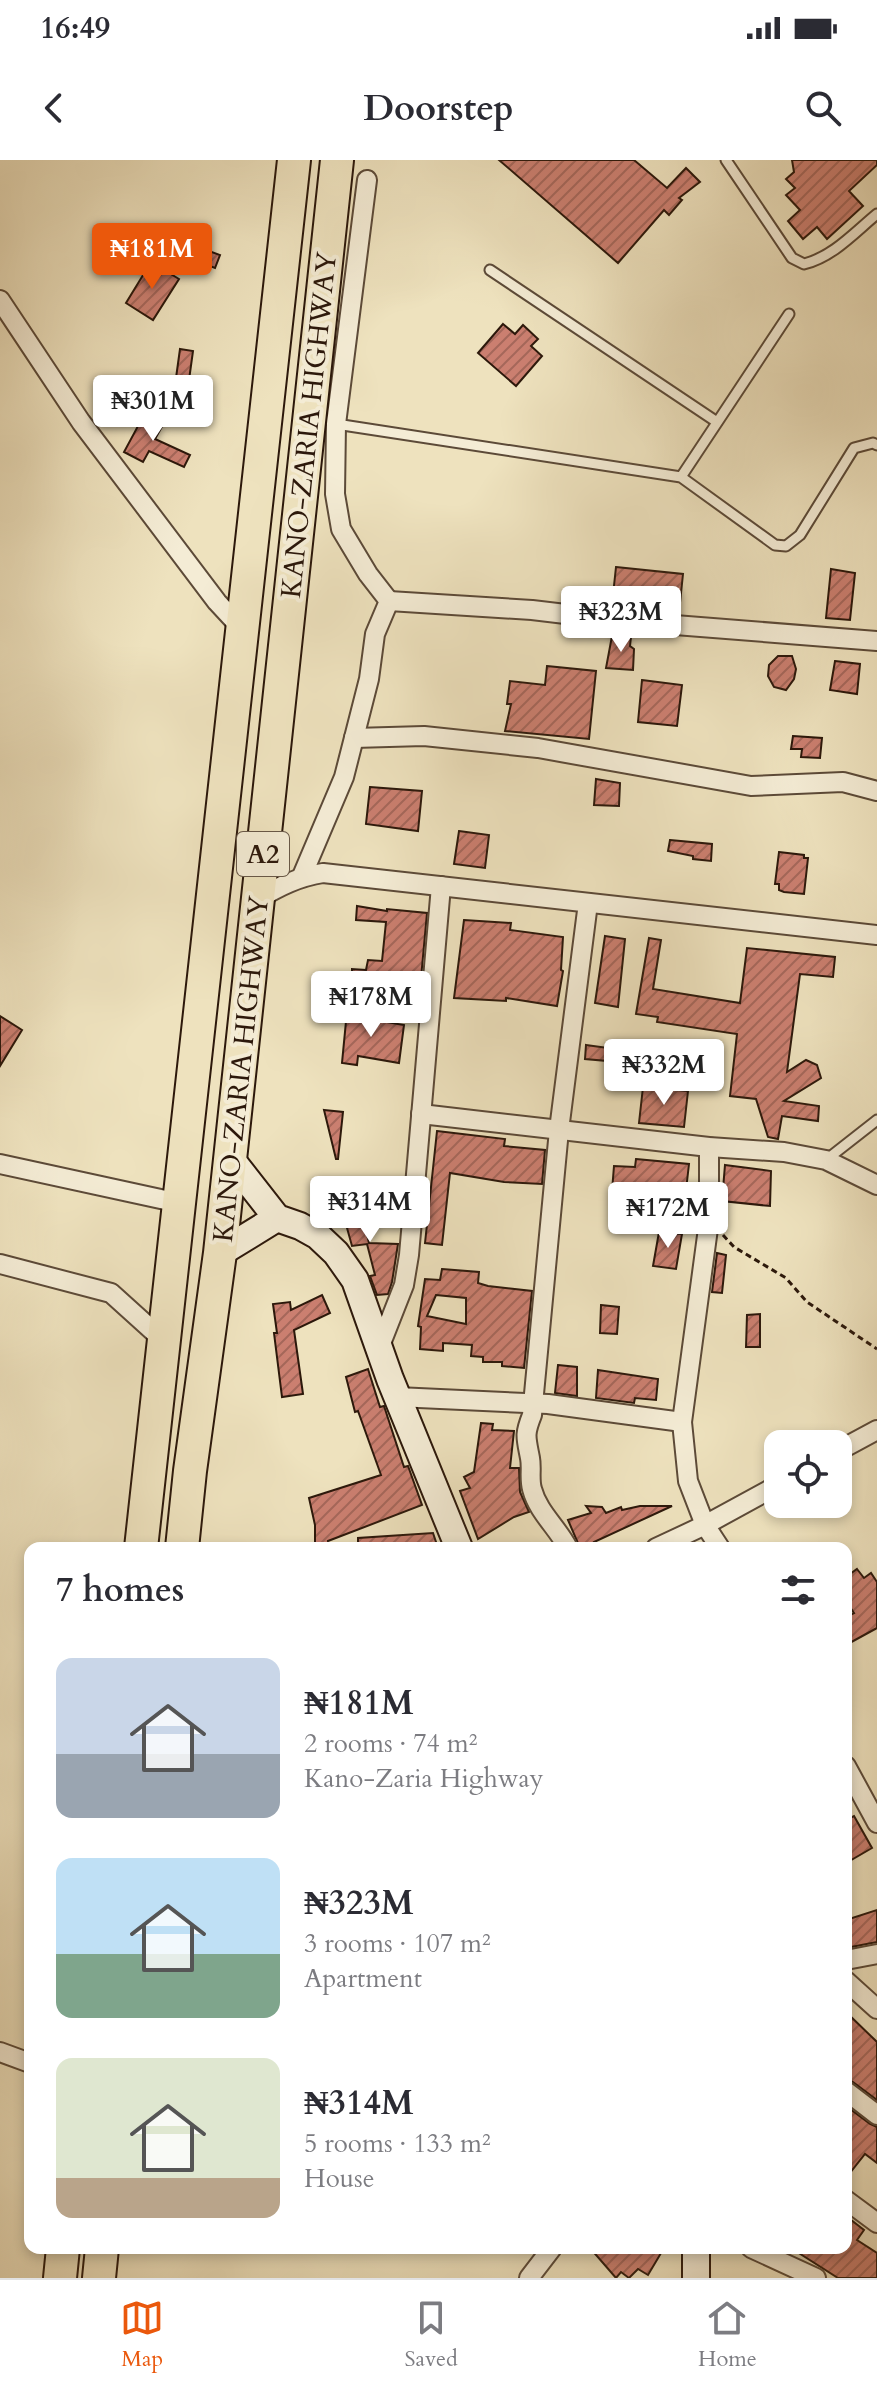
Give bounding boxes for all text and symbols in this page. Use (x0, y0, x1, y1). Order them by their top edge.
text: 16:49 (40, 8, 110, 49)
text: Doorstep (363, 84, 514, 133)
icon: back (32, 86, 76, 130)
icon: search (801, 86, 845, 130)
pin: ₦181M (96, 223, 208, 291)
text: ₦181M (110, 231, 194, 266)
street label: KANO-ZARIA HIGHWAY (272, 250, 346, 600)
pin: ₦301M (97, 375, 209, 443)
text: ₦301M (111, 383, 195, 418)
pin: ₦323M (565, 586, 677, 654)
text: ₦323M (579, 594, 663, 629)
road number: A2 (237, 832, 289, 876)
street label: KANO-ZARIA HIGHWAY (204, 894, 278, 1244)
pin: ₦178M (315, 971, 427, 1039)
text: ₦178M (329, 979, 413, 1014)
pin: ₦332M (608, 1039, 720, 1107)
text: ₦332M (622, 1047, 706, 1082)
pin: ₦314M (314, 1176, 426, 1244)
pin: ₦172M (612, 1182, 724, 1250)
text: ₦314M (328, 1184, 412, 1219)
text: ₦172M (626, 1190, 710, 1225)
map controls (764, 1430, 852, 1518)
button: locate (764, 1430, 852, 1518)
text: 7 homes (56, 1567, 184, 1613)
icon: filters (776, 1568, 820, 1612)
text: ₦181M (304, 1680, 414, 1726)
icon: home (120, 1690, 216, 1786)
text: 2 rooms · 74 m² (304, 1726, 477, 1761)
text: Kano-Zaria Highway (304, 1761, 544, 1796)
text: ₦323M (304, 1880, 414, 1926)
icon: home (120, 1890, 216, 1986)
text: 3 rooms · 107 m² (304, 1926, 491, 1961)
text: Apartment (304, 1961, 422, 1996)
text: ₦314M (304, 2080, 414, 2126)
icon: home (120, 2090, 216, 2186)
text: 5 rooms · 133 m² (304, 2126, 491, 2161)
text: House (304, 2161, 375, 2196)
tab: Map (120, 2296, 164, 2374)
tab: Saved (404, 2296, 458, 2374)
tab: Home (698, 2296, 757, 2374)

